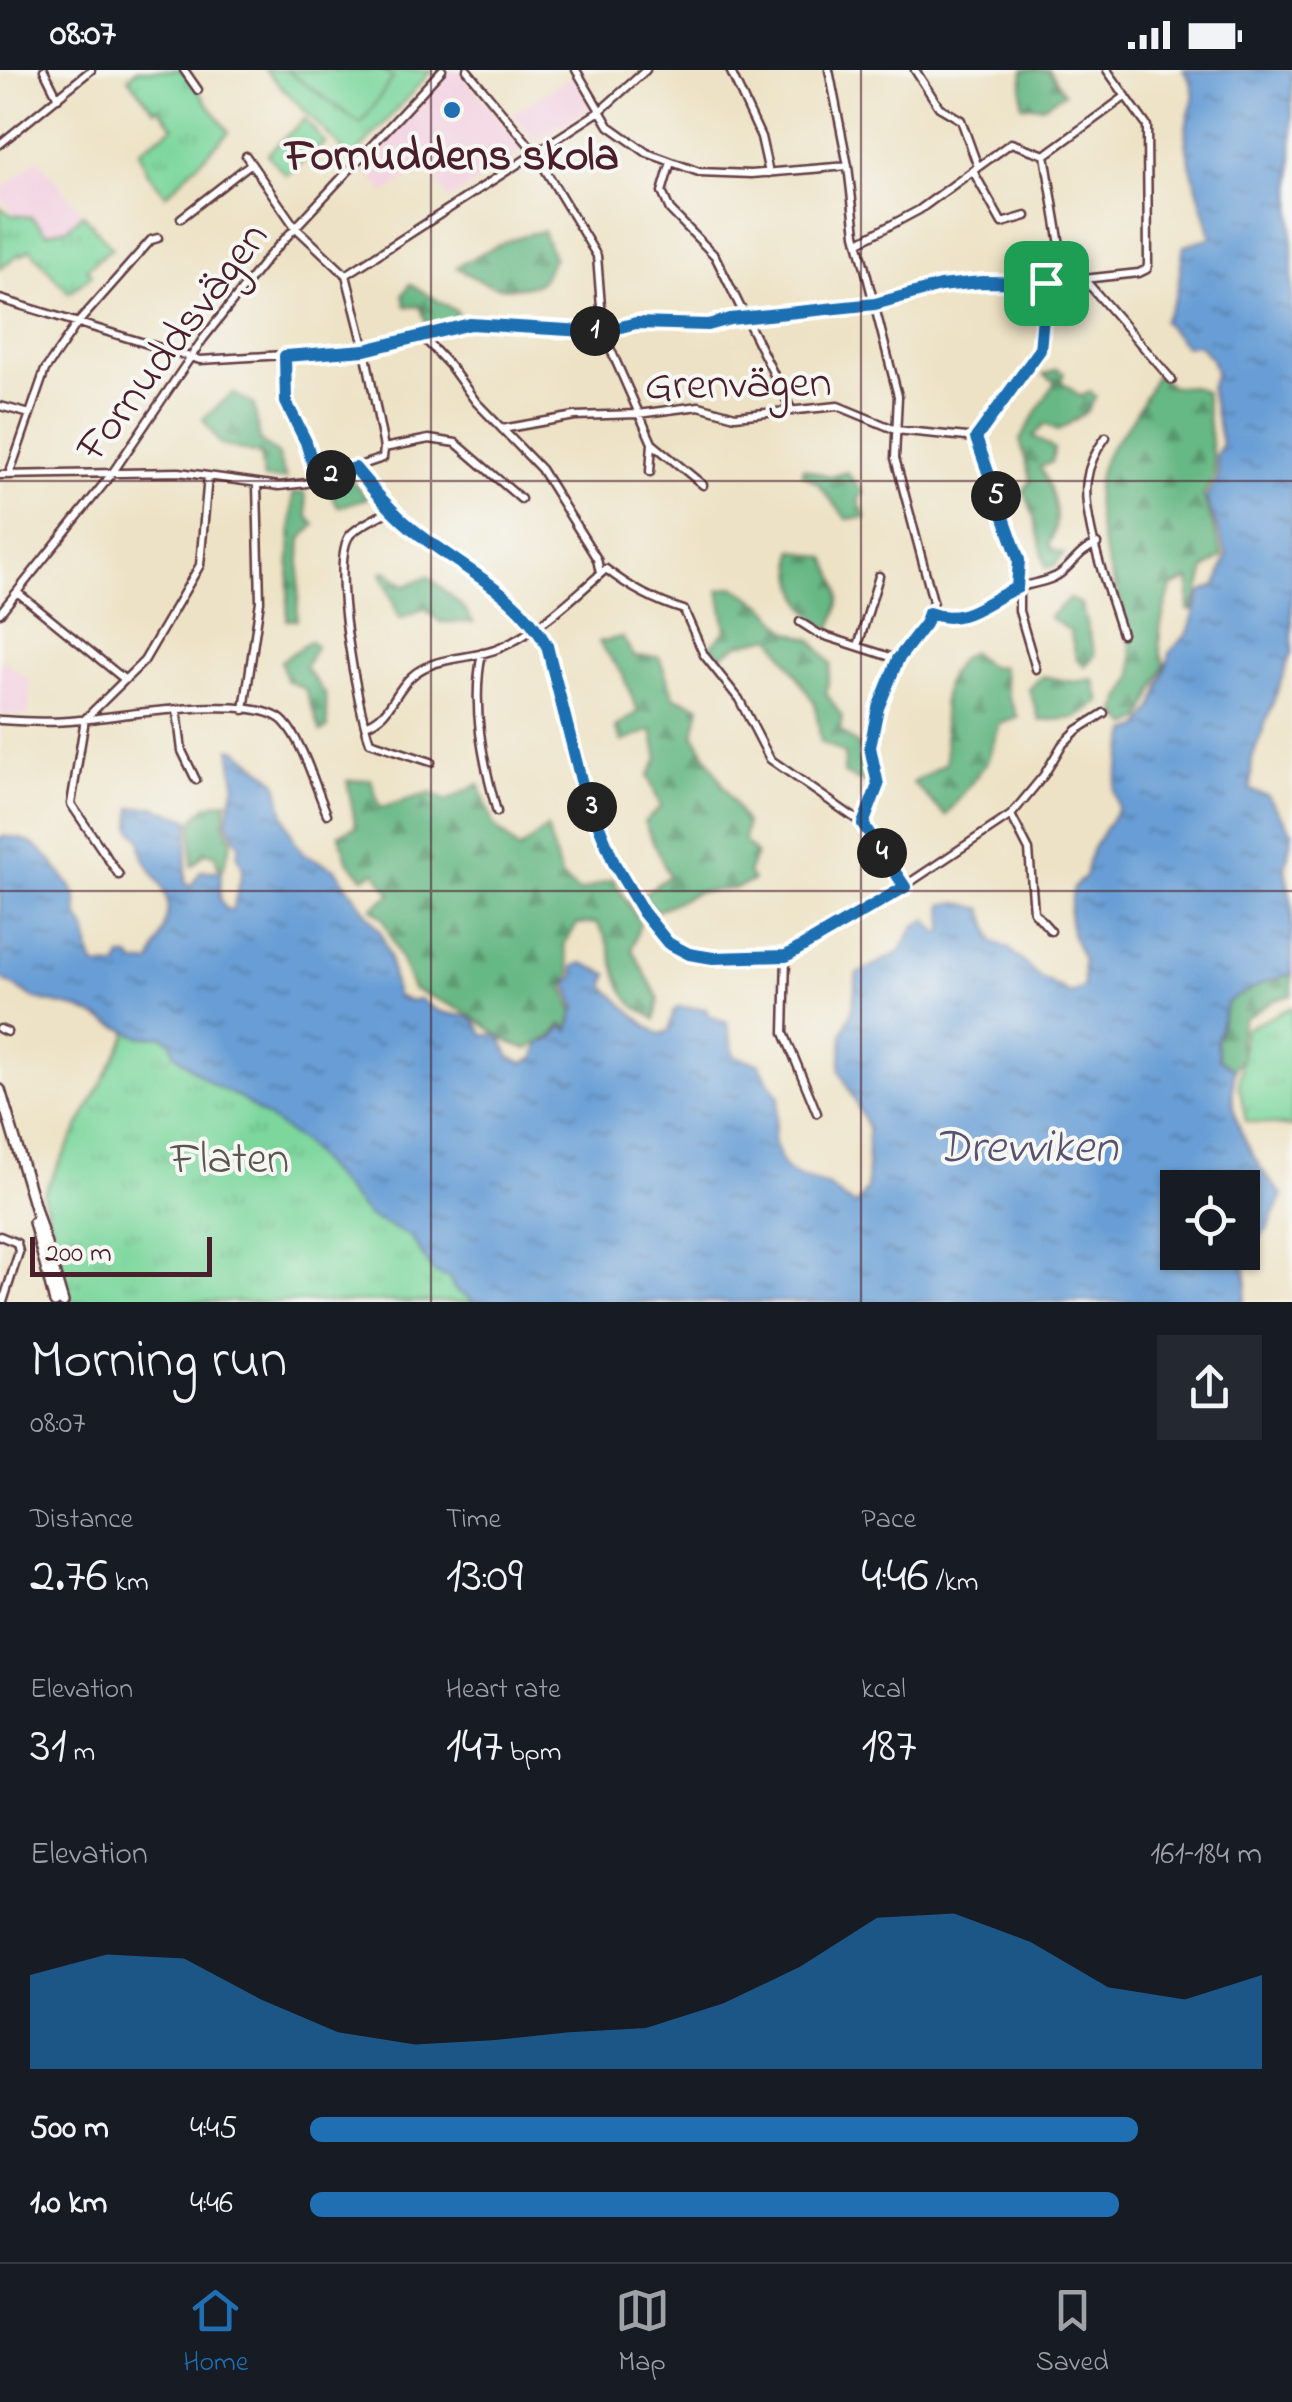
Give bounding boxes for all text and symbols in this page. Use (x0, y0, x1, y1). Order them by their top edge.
text: 08:07 (50, 7, 116, 63)
marker: Fornuddens skola (441, 99, 463, 121)
place label: Fornuddens skola (283, 125, 619, 191)
street label: Fornuddsvägen (61, 209, 287, 479)
pin (1004, 241, 1089, 326)
icon: arrive (1019, 256, 1074, 311)
pin: 1 (570, 306, 620, 356)
text: 1 (591, 310, 599, 351)
street label: Grenvägen (644, 351, 832, 422)
pin: 2 (306, 450, 356, 500)
text: 2 (324, 454, 338, 495)
pin: 5 (971, 471, 1021, 521)
text: 5 (988, 475, 1004, 516)
pin: 3 (567, 782, 617, 832)
text: 3 (586, 786, 598, 827)
pin: 4 (857, 828, 907, 878)
text: 4 (876, 832, 888, 873)
water label: Drevviken (934, 1114, 1119, 1184)
park label: Flaten (170, 1128, 289, 1194)
map controls (1160, 1170, 1260, 1270)
button: locate (1160, 1170, 1260, 1270)
scale bar (30, 1232, 212, 1276)
text: 200 m (45, 1234, 112, 1275)
text: Morning run (30, 1323, 287, 1403)
button: share (1157, 1335, 1262, 1440)
text: 08:07 (30, 1401, 86, 1448)
text: Distance (30, 1500, 133, 1541)
text: Time (446, 1500, 501, 1541)
text: Pace (861, 1500, 916, 1541)
text: 2.76 (30, 1541, 108, 1614)
text: 13:09 (446, 1541, 523, 1614)
text: 4:46 (861, 1541, 929, 1614)
text: km (108, 1563, 149, 1604)
text: /km (929, 1563, 978, 1604)
text: Elevation (30, 1670, 133, 1711)
text: Heart rate (446, 1670, 560, 1711)
text: kcal (861, 1670, 906, 1711)
text: 31 (30, 1711, 67, 1784)
text: 147 (446, 1711, 503, 1784)
text: 187 (861, 1711, 917, 1784)
text: m (67, 1733, 95, 1774)
text: bpm (503, 1733, 562, 1774)
text: Elevation (30, 1832, 148, 1879)
text: 161–184 m (1150, 1832, 1262, 1879)
text: 500 m (30, 2106, 109, 2153)
text: 4:45 (190, 2106, 237, 2153)
text: 1.0 km (30, 2181, 107, 2228)
text: 4:46 (190, 2181, 233, 2228)
tab: Home (183, 2283, 248, 2384)
tab: Map (615, 2283, 670, 2384)
tab: Saved (1036, 2283, 1109, 2384)

